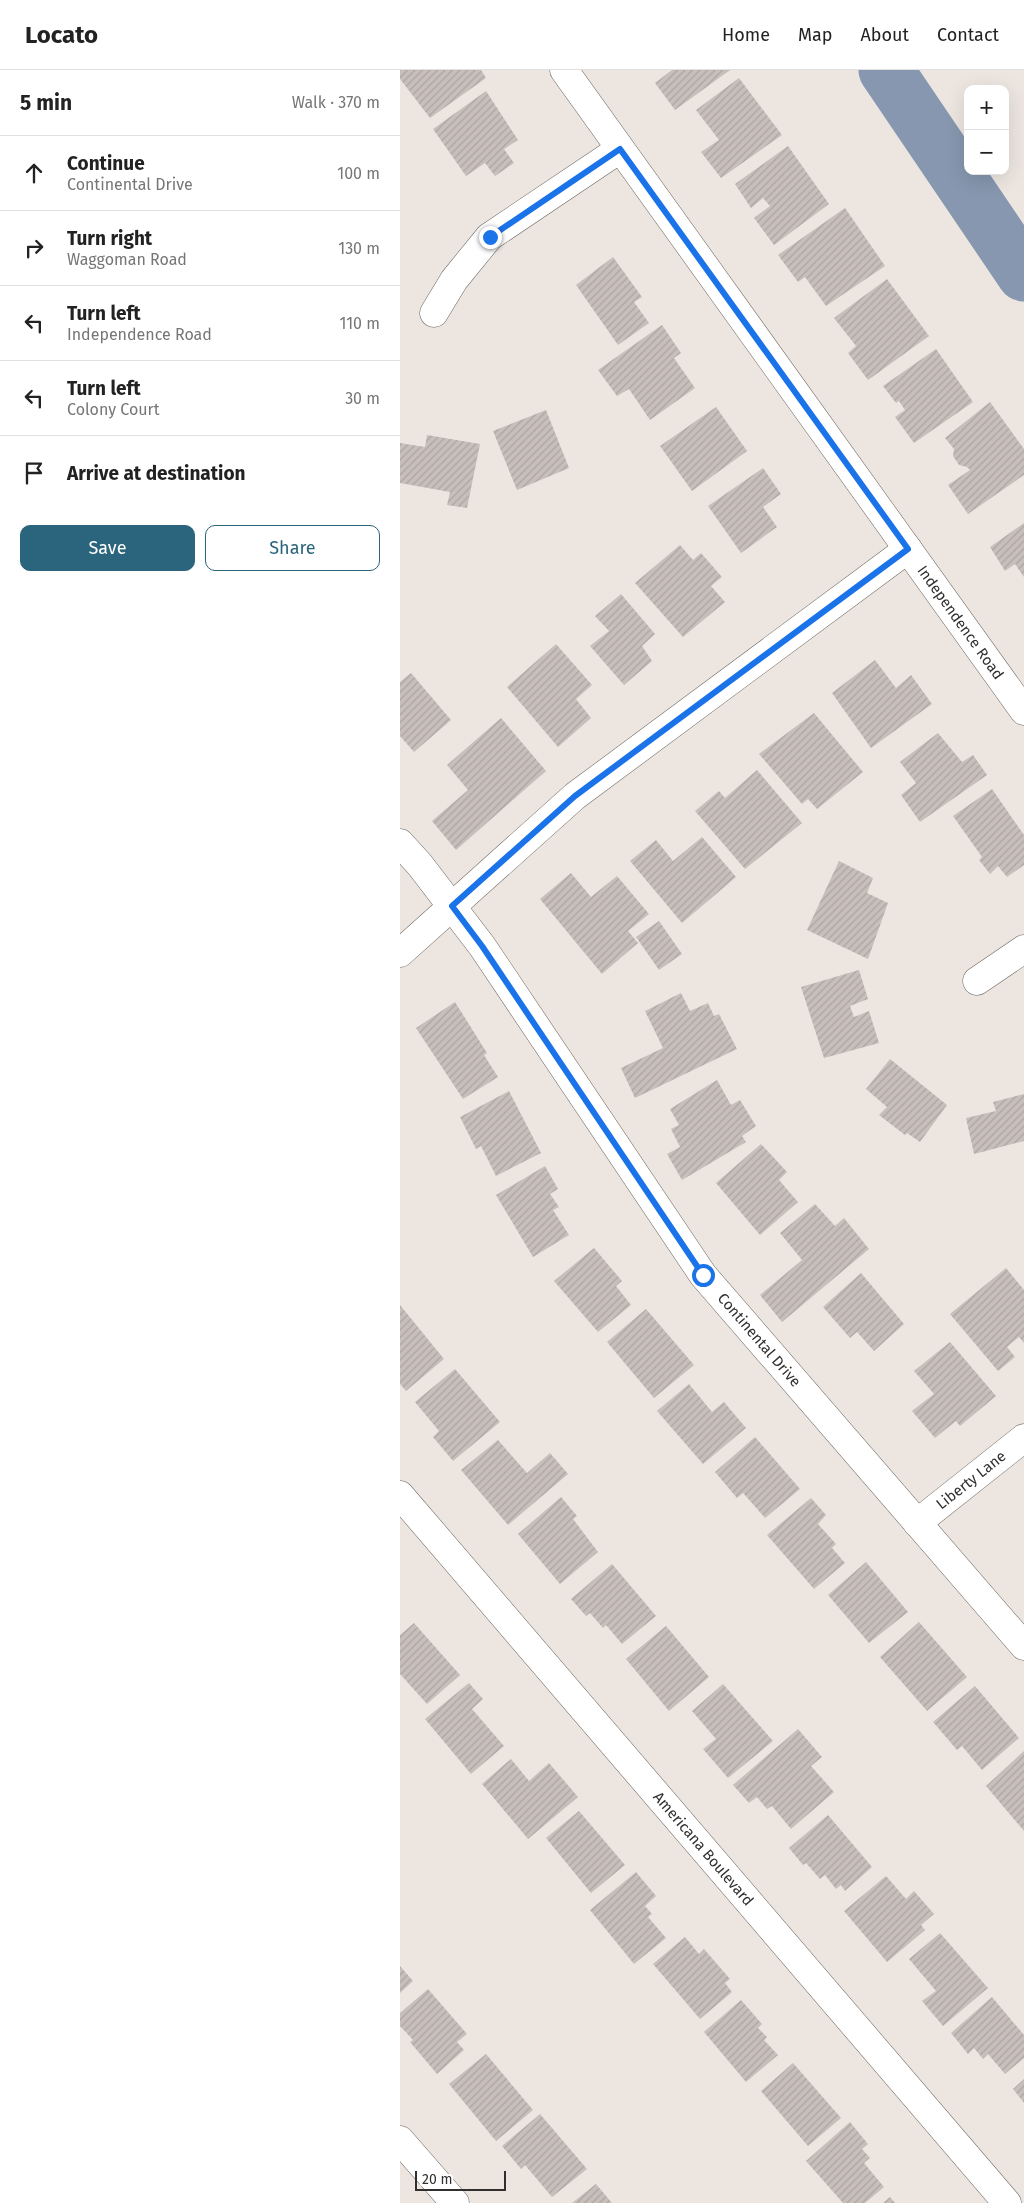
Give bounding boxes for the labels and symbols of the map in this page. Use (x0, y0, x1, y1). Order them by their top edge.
route end (479, 226, 502, 249)
street label: Independence Road (914, 562, 1007, 683)
route start (692, 1264, 715, 1287)
street label: Continental Drive (714, 1289, 805, 1391)
street label: Liberty Lane (933, 1447, 1009, 1513)
street label: Americana Boulevard (649, 1788, 757, 1910)
scale bar (415, 2168, 506, 2191)

